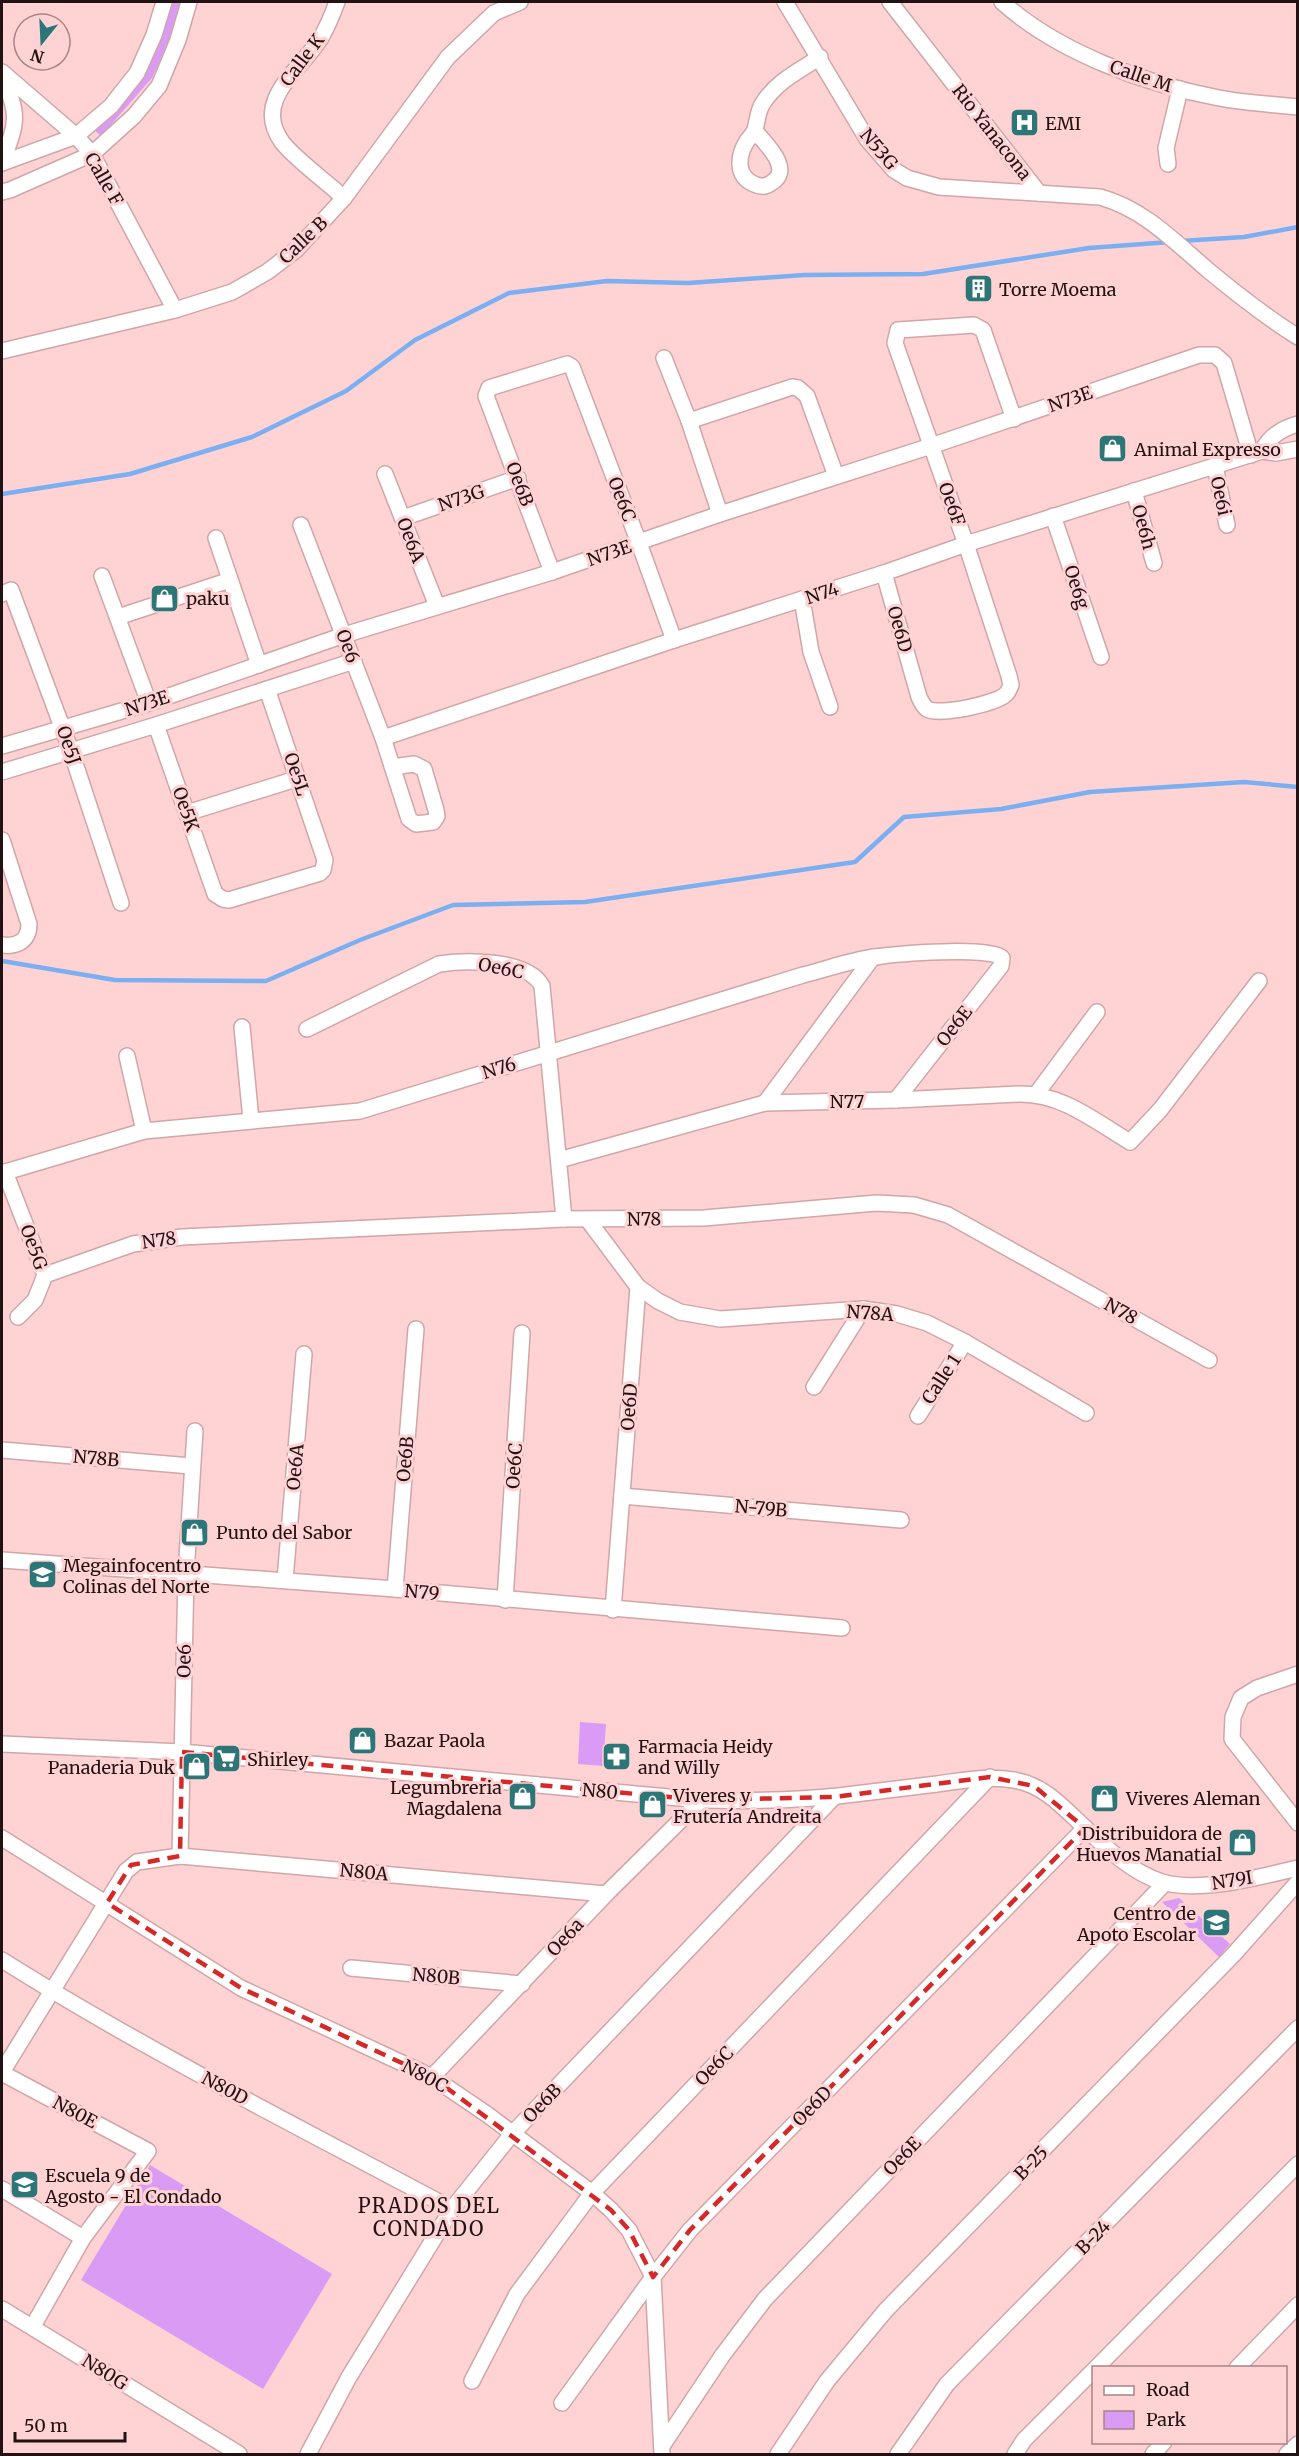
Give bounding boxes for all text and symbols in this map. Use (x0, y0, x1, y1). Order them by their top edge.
north arrow (12, 12, 72, 72)
street label: Calle K (275, 29, 329, 91)
text: N (28, 45, 46, 68)
street label: Calle M (1107, 55, 1175, 97)
street label: Rio Yanacona (947, 79, 1037, 185)
hospital icon: EMI (1008, 107, 1040, 139)
place label: EMI (1045, 112, 1081, 135)
street label: N53G (855, 124, 903, 174)
street label: Calle F (80, 148, 128, 210)
street label: Calle B (274, 211, 332, 269)
building icon: Torre Moema (962, 273, 994, 305)
place label: Torre Moema (999, 278, 1117, 301)
street label: N73E (1045, 381, 1096, 417)
shop icon: Animal Expresso (1097, 433, 1129, 465)
place label: Animal Expresso (1133, 438, 1281, 461)
street label: Oe6B (501, 459, 539, 509)
street label: Oe6C (603, 473, 641, 525)
street label: Oe6i (1206, 474, 1236, 518)
street label: N73G (435, 479, 487, 517)
street label: Oe6F (934, 479, 970, 529)
street label: Oe6h (1127, 502, 1161, 552)
street label: Oe6A (392, 514, 430, 566)
street label: N73E (584, 535, 635, 571)
street label: Oe6g (1059, 562, 1095, 612)
street label: N74 (802, 577, 842, 609)
shop icon: paku (149, 582, 181, 614)
place label: paku (186, 587, 230, 610)
street label: Oe6D (882, 603, 918, 655)
street label: Oe6 (331, 626, 365, 666)
street label: N73E (122, 685, 173, 721)
street label: Oe5J (52, 723, 86, 768)
street label: Oe5L (279, 749, 315, 799)
street label: Oe5K (168, 784, 204, 834)
street label: Oe6C (476, 952, 526, 984)
street label: Oe6E (931, 1001, 977, 1051)
street label: N76 (479, 1052, 519, 1084)
street label: N77 (830, 1090, 864, 1113)
street label: N78 (627, 1207, 661, 1231)
street label: Oe5G (15, 1221, 53, 1273)
street label: N78 (140, 1226, 178, 1254)
street label: N78 (1100, 1293, 1142, 1329)
street label: N78A (846, 1300, 895, 1326)
street label: Calle 1 (916, 1350, 966, 1408)
street label: Oe6D (616, 1383, 642, 1431)
street label: Oe6B (392, 1435, 418, 1483)
street label: Oe6C (501, 1442, 527, 1490)
street label: Oe6A (282, 1443, 309, 1491)
street label: N78B (72, 1445, 120, 1471)
street label: N-79B (734, 1494, 788, 1522)
shop icon: Punto del Sabor (179, 1516, 211, 1548)
place label: Punto del Sabor (216, 1521, 352, 1544)
place label: Megainfocentro Colinas del Norte (63, 1554, 210, 1598)
school or university icon: Megainfocentro Colinas del Norte (26, 1559, 58, 1591)
street label: N79 (404, 1579, 440, 1605)
street label: Oe6 (172, 1644, 196, 1678)
shop icon: Bazar Paola (347, 1724, 379, 1756)
place label: Bazar Paola (384, 1729, 485, 1752)
place label: Farmacia Heidy and Willy (638, 1735, 773, 1779)
pharmacy icon: Farmacia Heidy and Willy (601, 1740, 633, 1772)
supermarket icon: Shirley (210, 1743, 242, 1775)
place label: Shirley (247, 1748, 309, 1771)
shop icon: Panaderia Duk (180, 1751, 212, 1783)
place label: Panaderia Duk (48, 1756, 176, 1779)
place label: Legumbreria Magdalena (390, 1776, 502, 1820)
street label: N80 (581, 1778, 619, 1804)
shop icon: Legumbreria Magdalena (507, 1781, 539, 1813)
shop icon: Viveres Aleman (1089, 1782, 1121, 1814)
place label: Viveres y Frutería Andreita (672, 1784, 822, 1828)
place label: Viveres Aleman (1125, 1787, 1261, 1810)
shop icon: Viveres y Frutería Andreita (636, 1789, 668, 1821)
place label: Distribuidora de Huevos Manatial (1076, 1822, 1222, 1866)
shop icon: Distribuidora de Huevos Manatial (1227, 1827, 1259, 1859)
street label: N80A (339, 1858, 389, 1886)
street label: N79I (1210, 1865, 1254, 1895)
place label: Centro de Apoto Escolar (1076, 1902, 1196, 1946)
school or university icon: Centro de Apoto Escolar (1201, 1907, 1233, 1939)
street label: Oe6a (542, 1913, 589, 1961)
street label: N80B (411, 1962, 461, 1990)
street label: Oe6C (690, 2041, 738, 2091)
street label: N80C (398, 2054, 452, 2098)
street label: N80D (198, 2066, 252, 2110)
street label: Oe6B (518, 2079, 566, 2127)
street label: Oe6D (787, 2081, 837, 2131)
street label: N80E (49, 2091, 102, 2133)
street label: Oe6E (878, 2131, 926, 2180)
street label: B-25 (1009, 2141, 1053, 2185)
place label: Escuela 9 de Agosto - El Condado (44, 2164, 221, 2208)
school or university icon: Escuela 9 de Agosto - El Condado (8, 2169, 40, 2201)
district label: PRADOS DEL CONDADO (358, 2193, 500, 2241)
street label: B-24 (1071, 2215, 1115, 2259)
street label: N80G (78, 2349, 132, 2395)
legend (1092, 2366, 1287, 2444)
text: Road (1146, 2378, 1190, 2401)
scale bar (15, 2405, 124, 2443)
text: Park (1146, 2408, 1187, 2431)
text: 50 m (24, 2414, 68, 2437)

